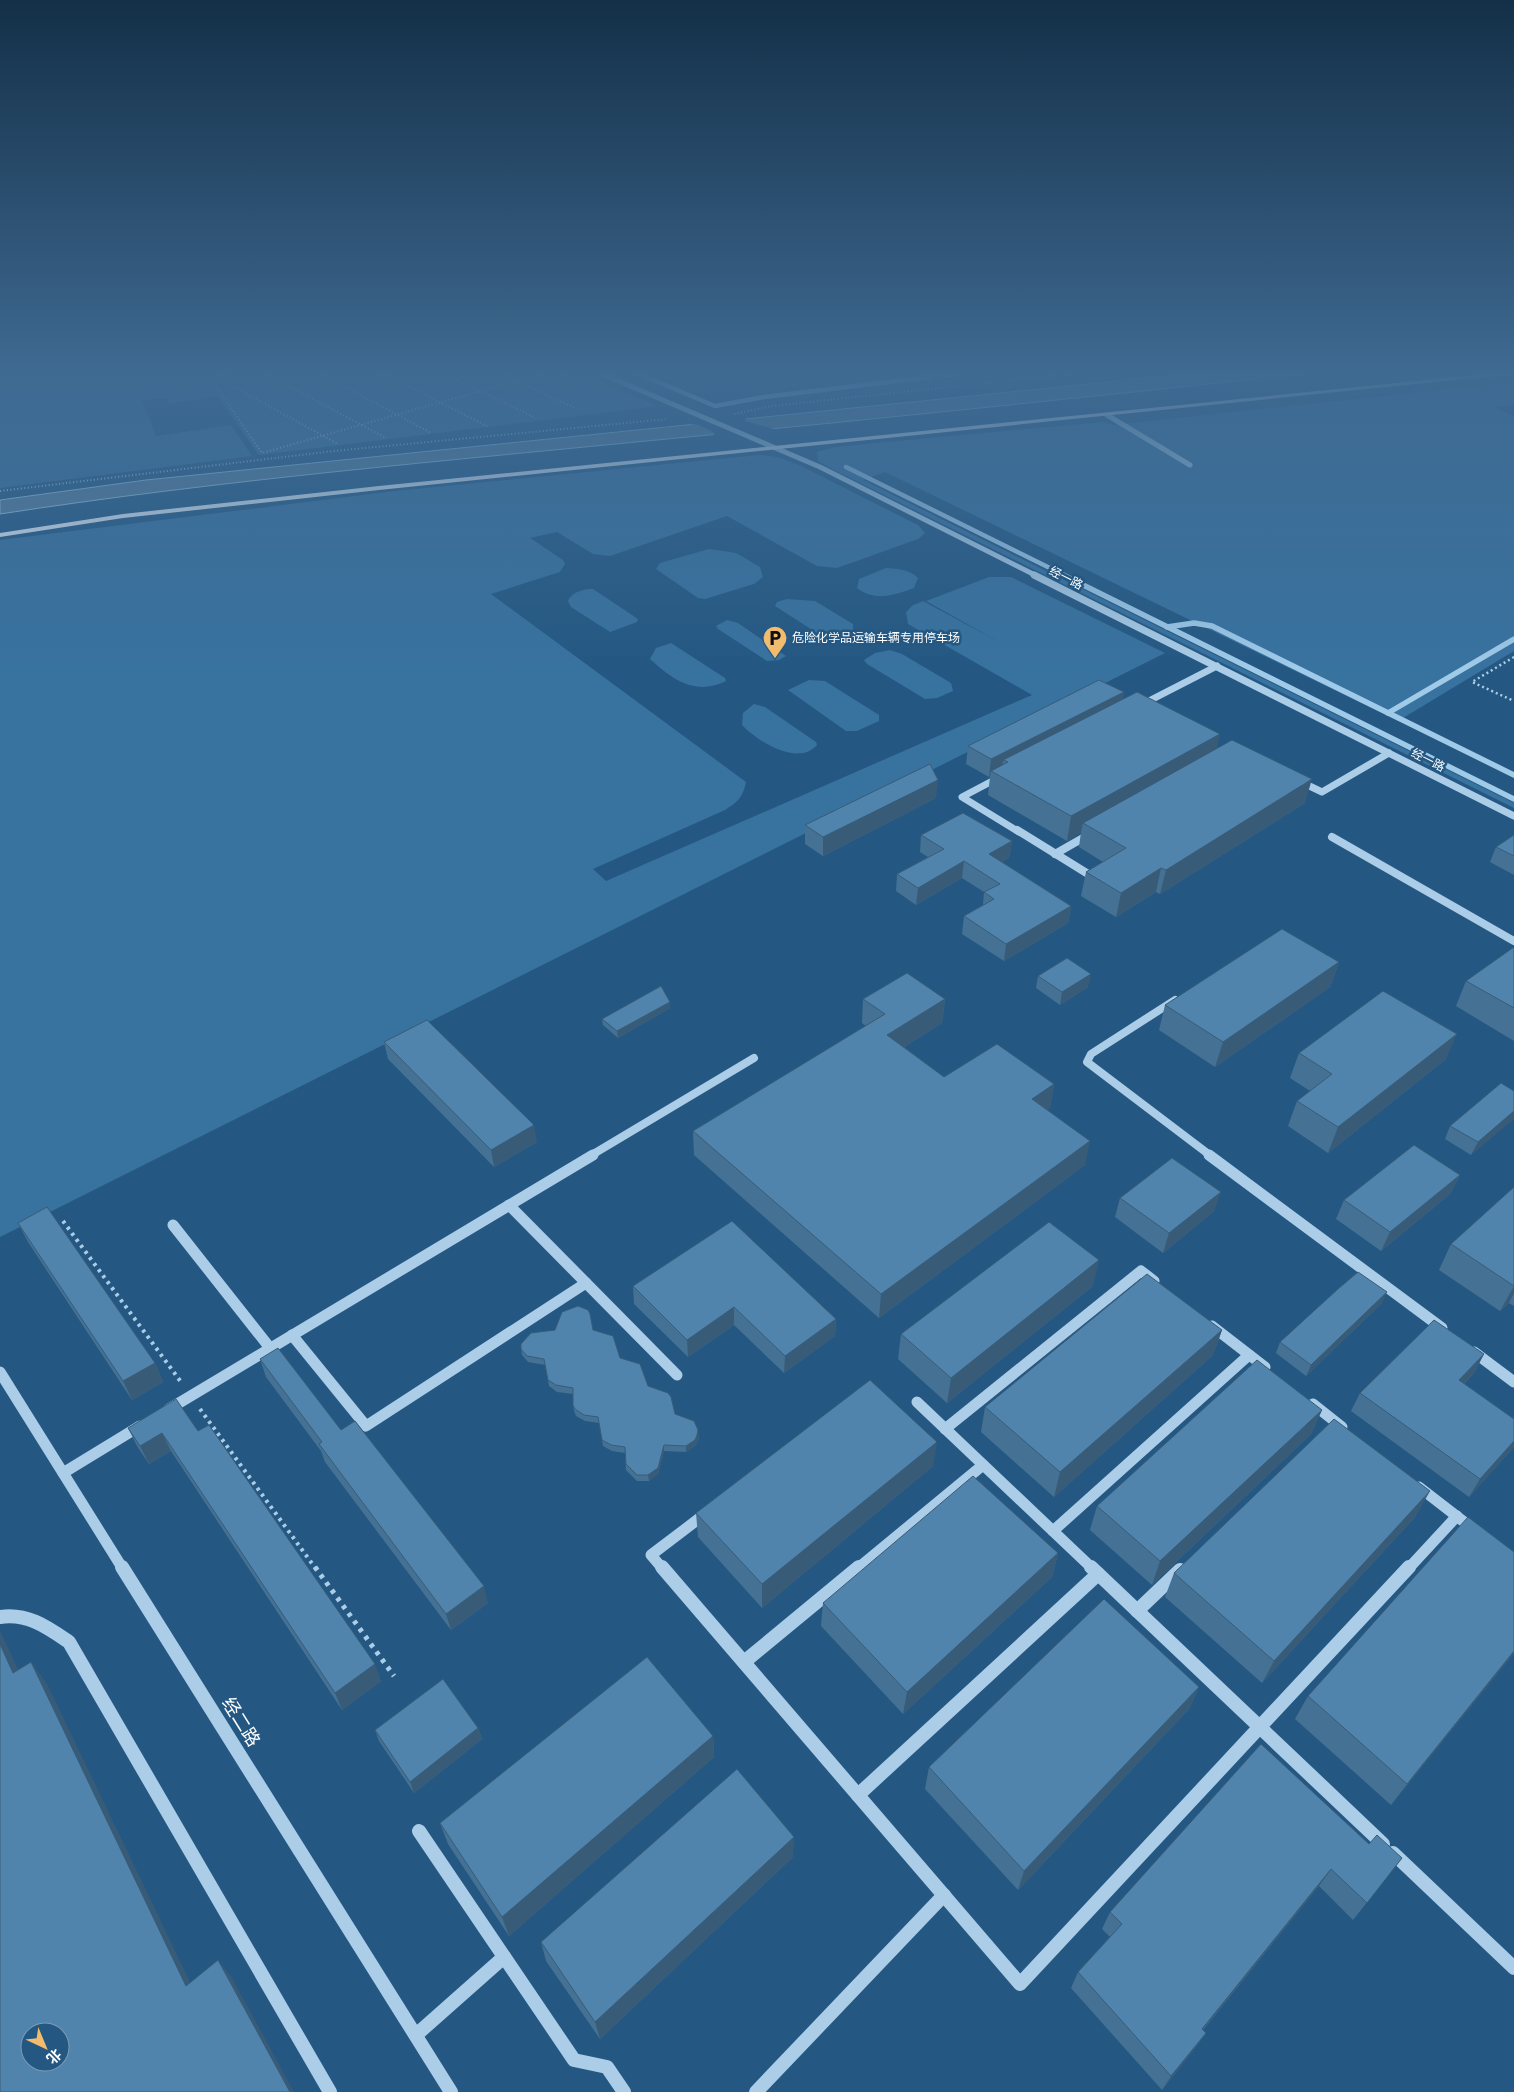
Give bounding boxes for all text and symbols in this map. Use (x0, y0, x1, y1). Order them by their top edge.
street label: 经一路 (1047, 564, 1085, 592)
parking icon: 危险化学品运输车辆专用停车场 (762, 625, 788, 659)
place label: 危险化学品运输车辆专用停车场 (792, 631, 960, 645)
street label: 经一路 (1409, 746, 1447, 774)
street label: 经二路 (218, 1694, 264, 1750)
north arrow (20, 2022, 70, 2072)
text: 北 (43, 2046, 65, 2067)

